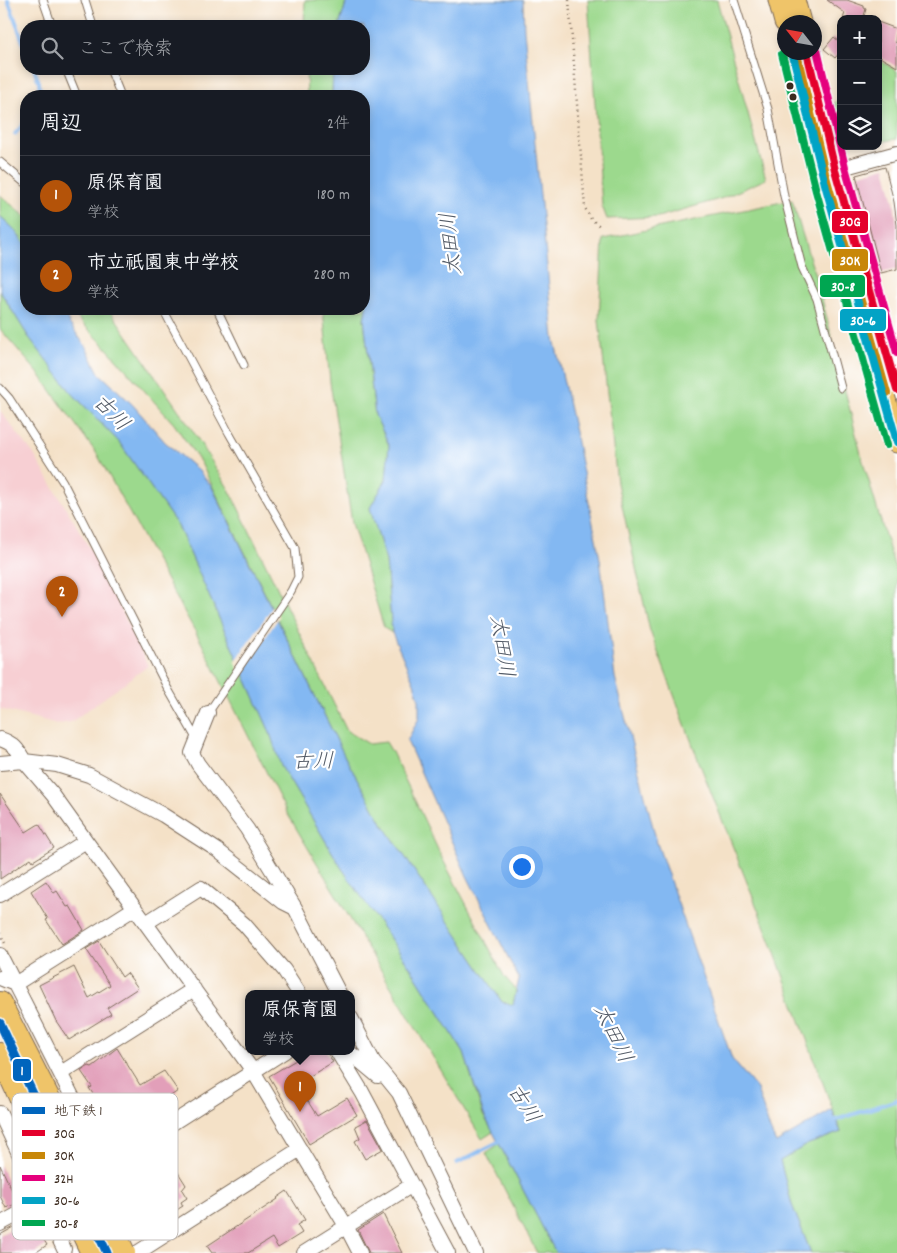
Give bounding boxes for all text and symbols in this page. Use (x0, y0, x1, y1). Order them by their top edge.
north arrow (777, 15, 822, 60)
map controls (837, 15, 882, 150)
button: + (837, 15, 882, 60)
search box (20, 20, 370, 75)
icon: search (38, 34, 66, 62)
text: ここで検索 (78, 37, 173, 64)
button: − (837, 60, 882, 105)
unlabelled marker (785, 81, 795, 91)
unlabelled marker (788, 92, 798, 102)
button: layers (837, 105, 882, 150)
text: 周辺 (40, 110, 82, 140)
text: 2件 (327, 113, 350, 136)
text: 原保育園 (87, 171, 163, 198)
text: 1 (54, 184, 58, 207)
text: 180 m (317, 184, 350, 207)
text: 学校 (87, 202, 119, 225)
line badge: 30G (831, 210, 869, 234)
water label: 太田川 (435, 211, 471, 277)
text: 30G (840, 213, 860, 233)
line badge: 30K (831, 248, 869, 272)
text: 市立祇園東中学校 (87, 251, 239, 278)
text: 30K (840, 252, 861, 272)
text: 2 (53, 264, 60, 287)
text: 280 m (313, 264, 350, 287)
line badge: 30-8 (819, 274, 866, 298)
text: 30-8 (831, 278, 856, 298)
text: 学校 (87, 282, 119, 305)
line badge: 30-6 (839, 308, 887, 332)
text: 30-6 (850, 312, 876, 332)
water label: 古川 (84, 389, 135, 440)
pin: 2 (46, 576, 78, 617)
water label: 太田川 (480, 613, 520, 680)
water label: 古川 (292, 748, 334, 778)
your location (509, 854, 535, 880)
popup (245, 990, 355, 1055)
text: 原保育園 (262, 998, 338, 1025)
water label: 太田川 (584, 999, 639, 1069)
text: 学校 (262, 1029, 294, 1052)
line badge: 1 (12, 1058, 32, 1082)
text: 1 (20, 1062, 24, 1082)
pin: 1 (284, 1071, 316, 1112)
water label: 古川 (499, 1079, 546, 1130)
legend (12, 1093, 178, 1240)
text: 地下鉄 1 (54, 1102, 102, 1122)
text: 30G (54, 1125, 75, 1145)
text: 30K (54, 1147, 75, 1167)
text: 32H (54, 1170, 74, 1190)
text: 30-6 (54, 1192, 80, 1212)
text: 30-8 (54, 1215, 79, 1235)

